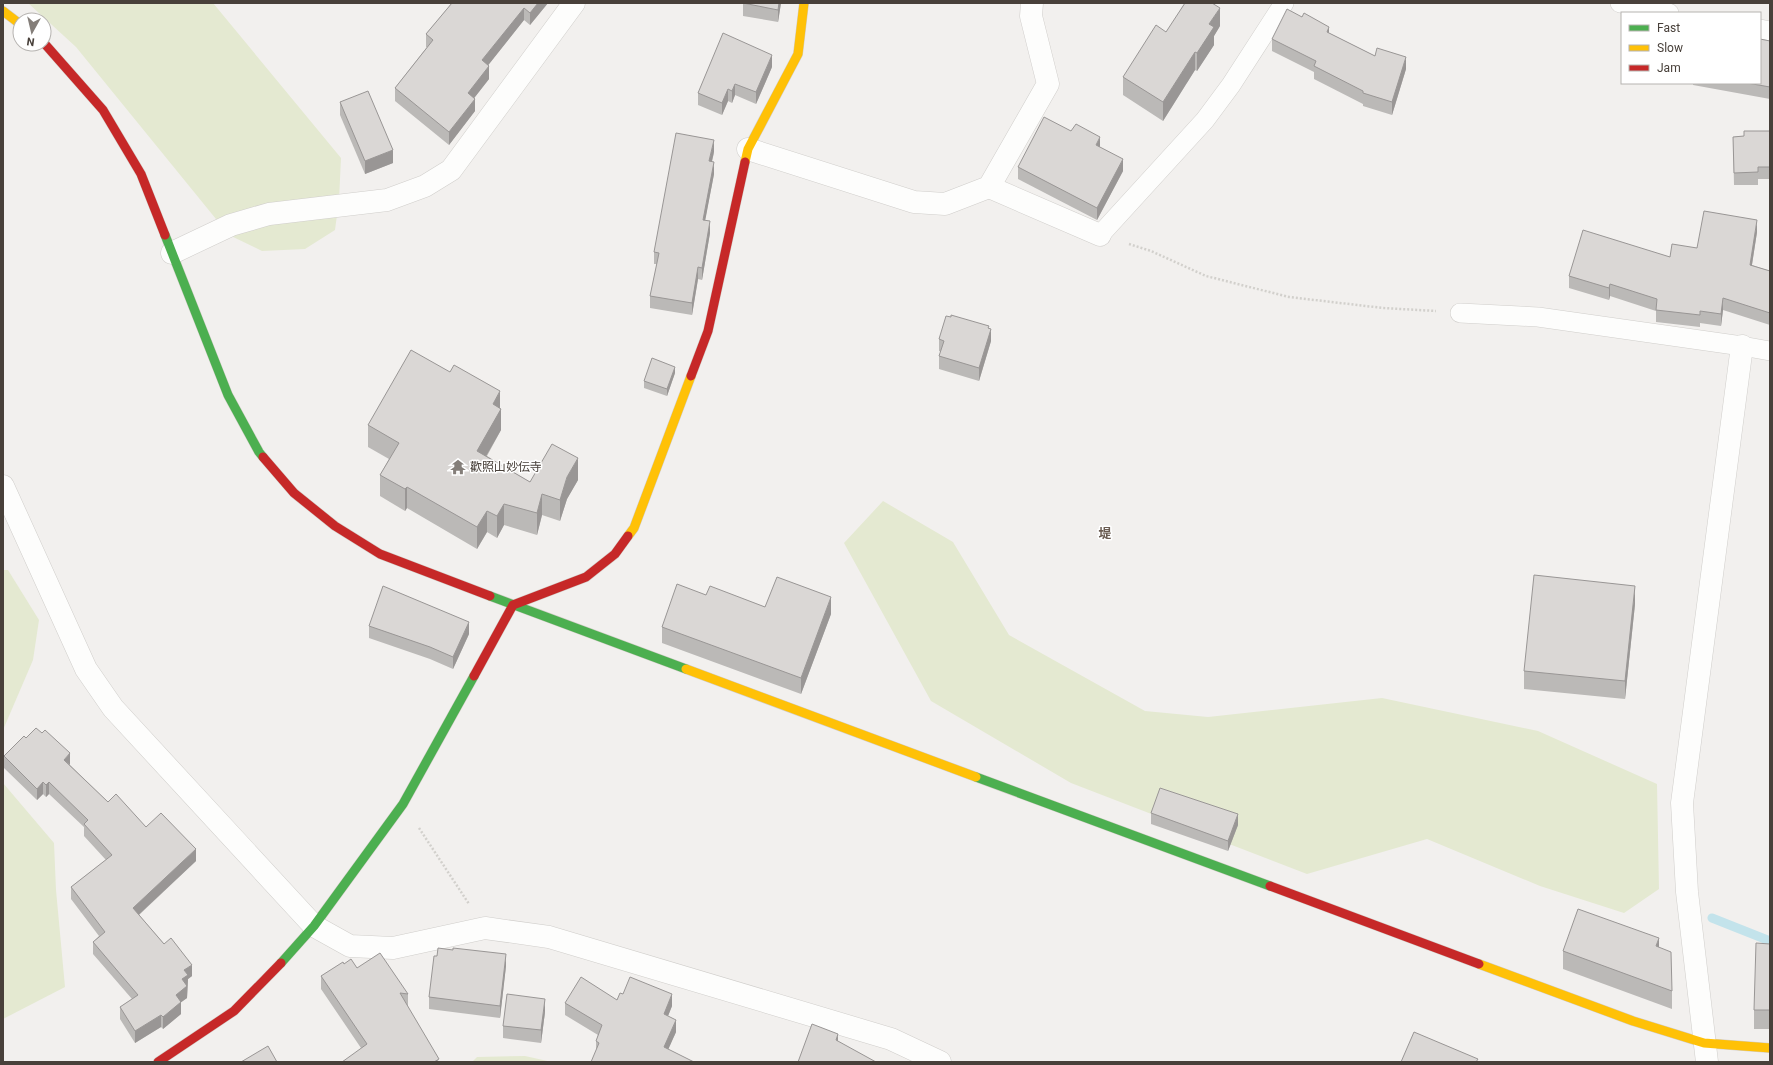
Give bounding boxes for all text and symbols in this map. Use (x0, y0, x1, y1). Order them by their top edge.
north arrow (12, 12, 52, 52)
legend (1621, 12, 1761, 84)
text: Fast (1657, 21, 1680, 35)
text: N (26, 34, 35, 48)
text: Slow (1657, 41, 1683, 55)
text: Jam (1657, 61, 1681, 75)
temple icon: 歡照山妙伝寺 (449, 458, 467, 476)
place label: 歡照山妙伝寺 (470, 460, 542, 474)
district label: 堤 (1098, 526, 1112, 541)

